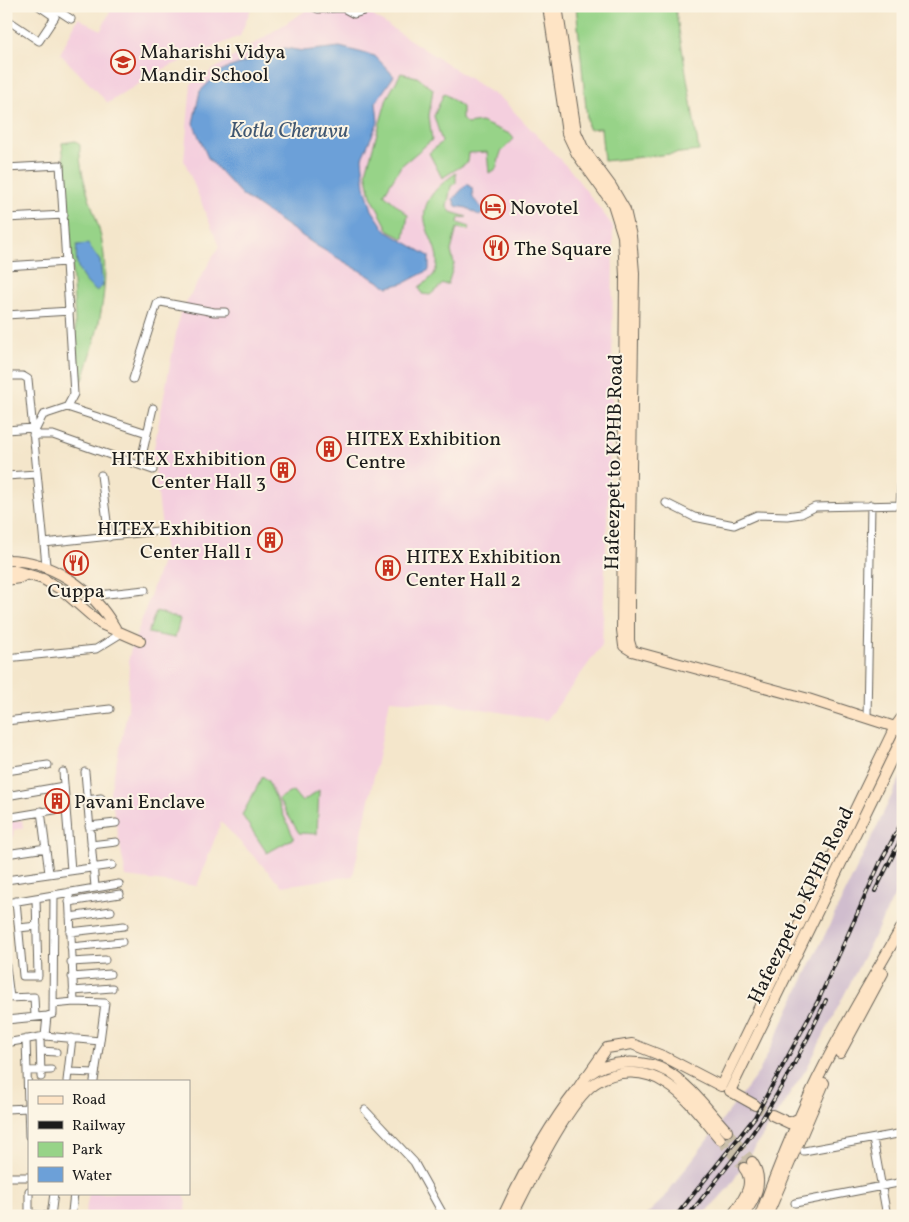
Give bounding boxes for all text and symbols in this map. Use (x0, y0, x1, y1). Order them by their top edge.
place label: Maharishi Vidya Mandir School (140, 39, 286, 90)
school or university icon: Maharishi Vidya Mandir School (110, 49, 136, 75)
water label: Kotla Cheruvu (230, 117, 348, 146)
hotel icon: Novotel (480, 194, 506, 220)
place label: Novotel (510, 195, 579, 223)
restaurant icon: The Square (483, 235, 509, 261)
place label: The Square (514, 236, 612, 264)
street label: Hafeezpet to KPHB Road (599, 354, 631, 570)
place label: HITEX Exhibition Centre (346, 426, 501, 477)
building icon: HITEX Exhibition Centre (316, 436, 342, 462)
place label: HITEX Exhibition Center Hall 3 (111, 446, 266, 497)
building icon: HITEX Exhibition Center Hall 3 (270, 457, 296, 483)
place label: HITEX Exhibition Center Hall 1 (97, 516, 252, 567)
building icon: HITEX Exhibition Center Hall 1 (257, 527, 283, 553)
place label: HITEX Exhibition Center Hall 2 (406, 544, 561, 595)
restaurant icon: Cuppa (63, 550, 89, 576)
building icon: HITEX Exhibition Center Hall 2 (375, 555, 401, 581)
place label: Cuppa (47, 578, 105, 606)
building icon: Pavani Enclave (44, 788, 70, 814)
place label: Pavani Enclave (74, 789, 205, 817)
street label: Hafeezpet to KPHB Road (742, 803, 862, 1009)
legend (28, 1080, 190, 1194)
text: Road (72, 1090, 106, 1111)
text: Railway (72, 1116, 125, 1137)
text: Park (72, 1140, 103, 1161)
text: Water (72, 1166, 112, 1187)

